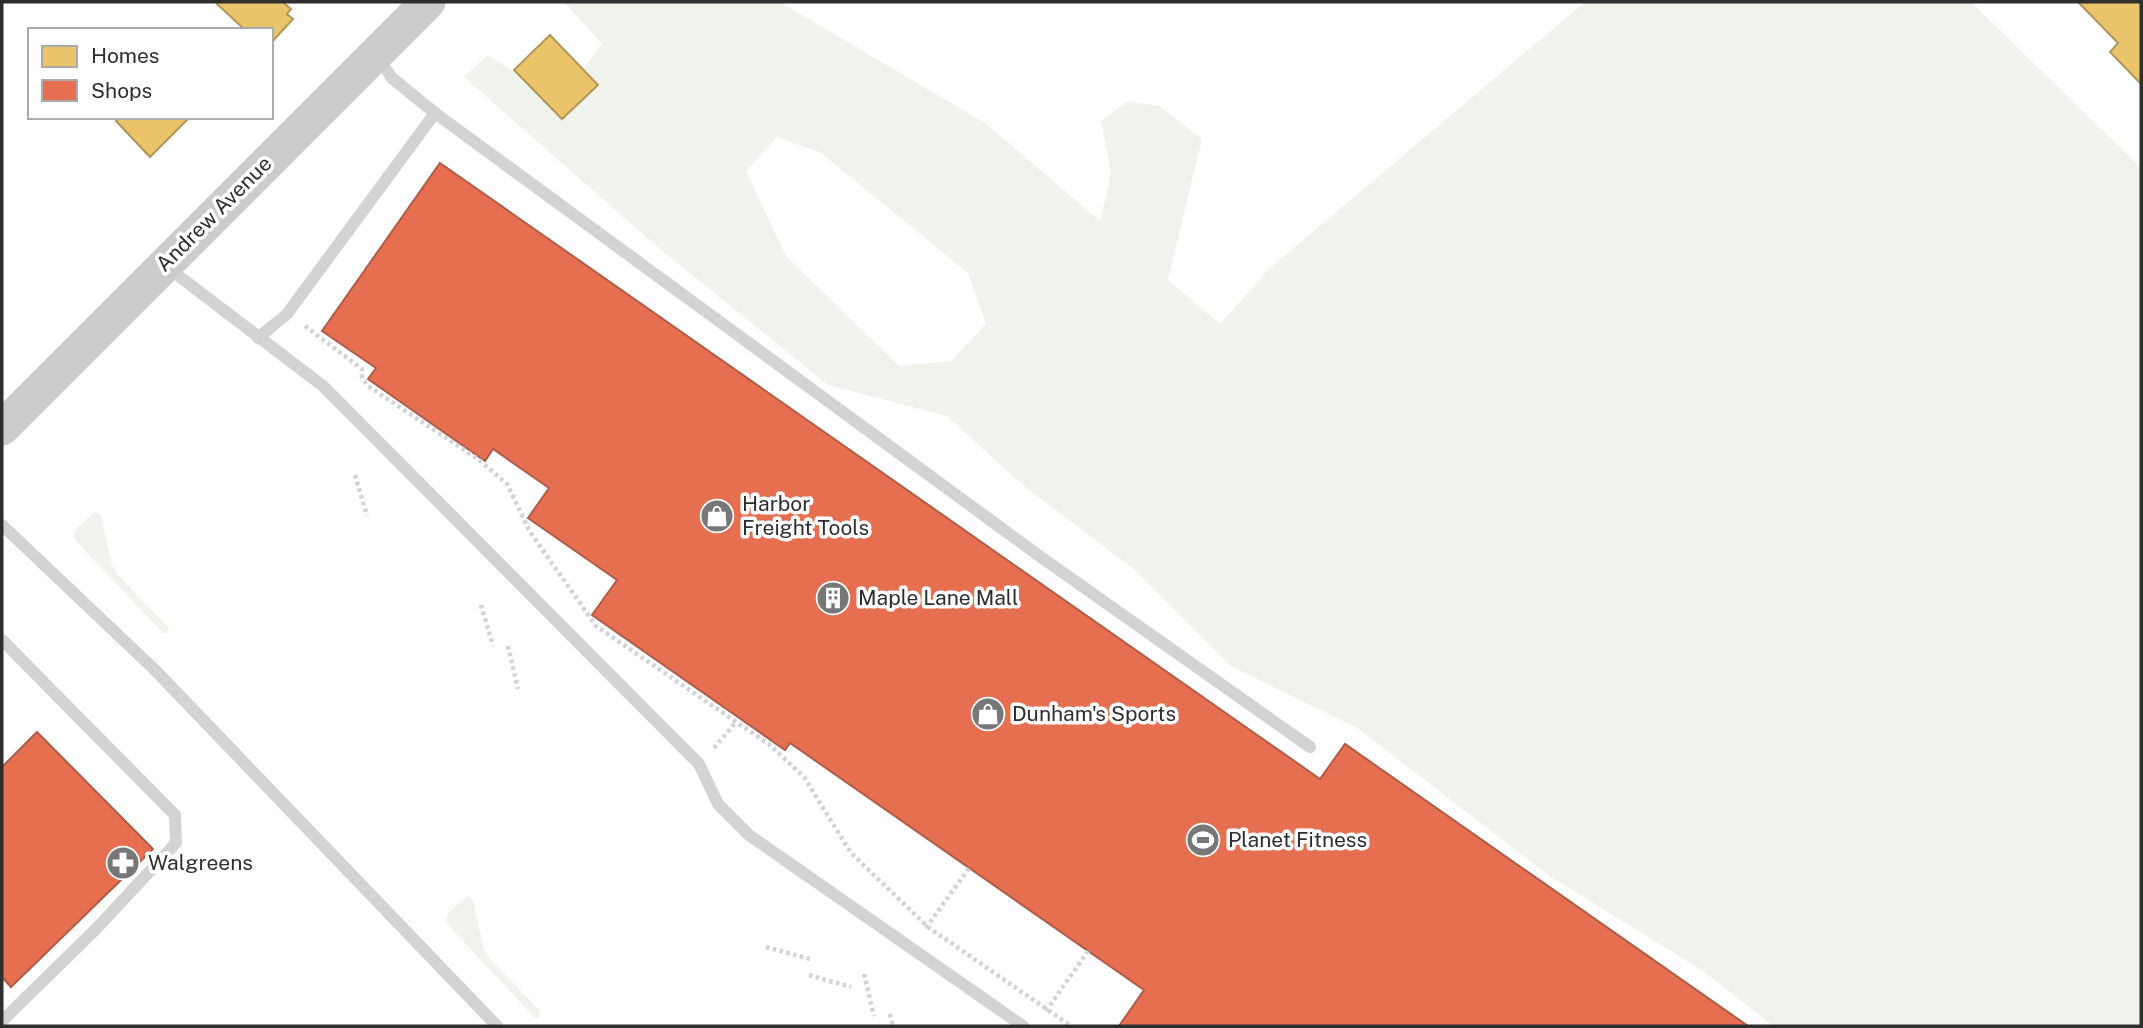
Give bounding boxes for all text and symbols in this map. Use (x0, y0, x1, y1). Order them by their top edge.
legend (28, 28, 273, 119)
text: Homes (91, 43, 159, 68)
text: Shops (91, 78, 152, 103)
street label: Andrew Avenue (151, 151, 277, 277)
place label: Harbor Freight Tools (742, 491, 869, 540)
shop icon: Harbor Freight Tools (698, 497, 736, 535)
building icon: Maple Lane Mall (814, 579, 852, 617)
place label: Maple Lane Mall (858, 585, 1018, 610)
shop icon: Dunham's Sports (969, 695, 1007, 733)
place label: Dunham's Sports (1012, 701, 1176, 726)
sports icon: Planet Fitness (1184, 821, 1222, 859)
place label: Planet Fitness (1228, 827, 1367, 852)
pharmacy icon: Walgreens (104, 844, 142, 882)
place label: Walgreens (148, 850, 253, 875)

